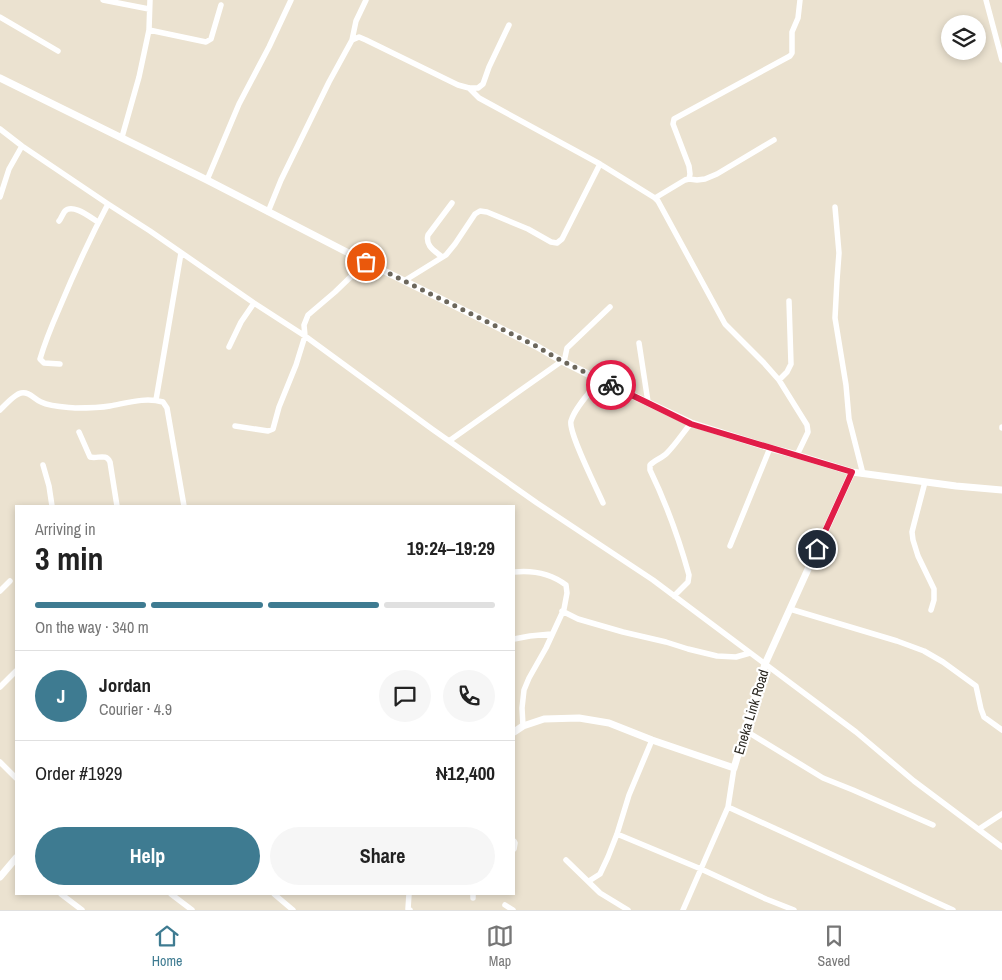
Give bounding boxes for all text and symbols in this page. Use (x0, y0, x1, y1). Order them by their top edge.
map controls (941, 15, 986, 60)
button: layers (941, 15, 986, 60)
pin (345, 241, 387, 283)
icon: bag (352, 248, 380, 276)
courier (586, 360, 636, 410)
icon: bike (597, 371, 625, 399)
text: Arriving in (35, 518, 96, 540)
pin (796, 528, 838, 570)
text: 19:24–19:29 (407, 535, 495, 561)
icon: home (803, 535, 831, 563)
text: 3 min (35, 537, 104, 580)
text: On the way · 340 m (35, 616, 149, 638)
street label: Eneka Link Road (730, 667, 772, 757)
button: chat (379, 670, 431, 722)
button: phone (443, 670, 495, 722)
text: Jordan (99, 672, 151, 698)
text: J (57, 683, 65, 709)
text: Courier · 4.9 (99, 698, 172, 720)
text: Order #1929 (35, 760, 122, 786)
text: ₦12,400 (436, 760, 495, 786)
button: Help (35, 827, 260, 885)
button: Share (270, 827, 495, 885)
tab: Home (152, 922, 182, 970)
tab: Map (486, 922, 514, 970)
tab: Saved (818, 922, 850, 970)

